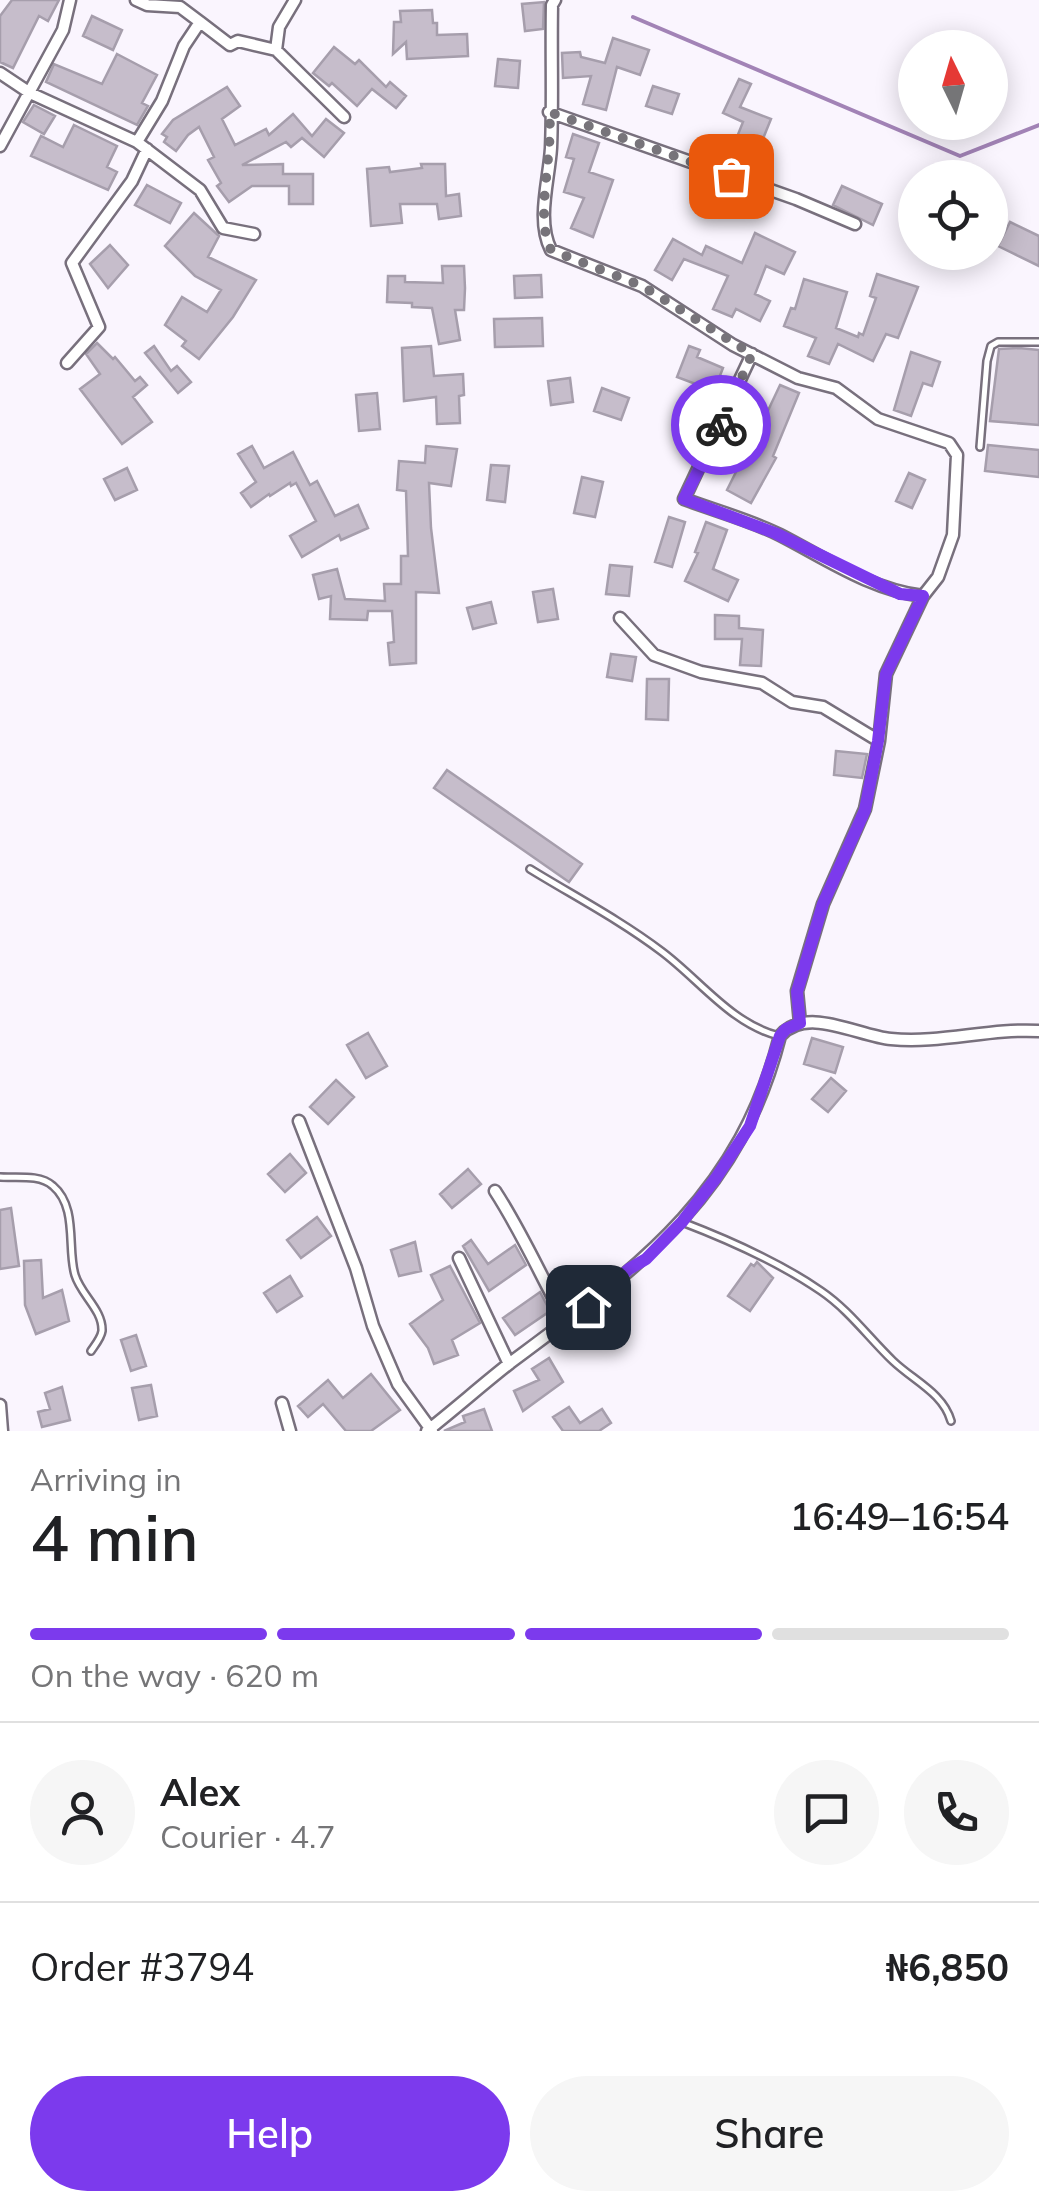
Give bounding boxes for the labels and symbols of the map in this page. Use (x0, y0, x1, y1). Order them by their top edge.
north arrow (898, 30, 1008, 140)
pin (689, 134, 774, 219)
courier (671, 375, 771, 475)
pin (546, 1265, 631, 1350)

